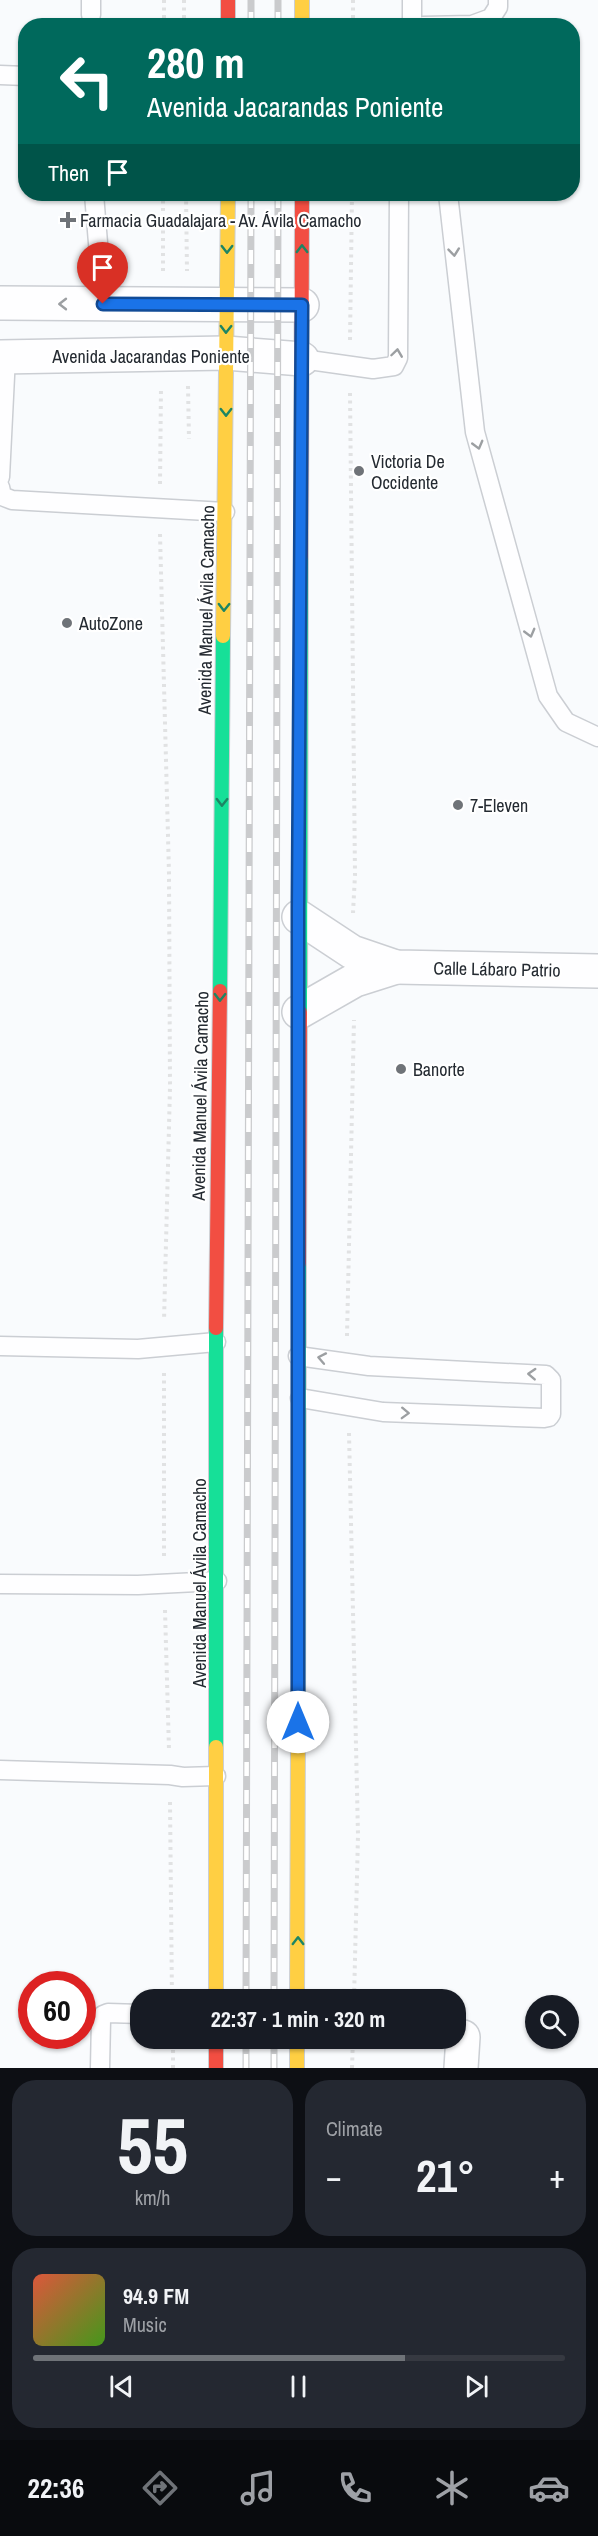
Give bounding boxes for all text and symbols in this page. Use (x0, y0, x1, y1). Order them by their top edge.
text: 280 m (147, 35, 245, 91)
icon: left (48, 42, 126, 120)
text: Avenida Jacarandas Poniente (147, 89, 443, 125)
icon: arrive (101, 156, 134, 189)
text: Then (48, 158, 89, 188)
place label: Farmacia Guadalajara - Av. Ávila Camacho (80, 208, 362, 233)
marker: Farmacia Guadalajara - Av. Ávila Camacho (61, 213, 75, 227)
pin (77, 242, 128, 304)
one-way arrow (221, 244, 233, 253)
one-way arrow (296, 245, 308, 254)
one-way arrow (448, 247, 460, 256)
icon: arrive (86, 251, 119, 284)
one-way arrow (59, 298, 68, 310)
one-way arrow (220, 324, 233, 333)
street label: Avenida Jacarandas Poniente (51, 344, 250, 369)
one-way arrow (390, 348, 402, 357)
one-way arrow (220, 407, 232, 416)
one-way arrow (471, 440, 484, 450)
place label: Victoria De Occidente (371, 449, 445, 495)
marker: Victoria De Occidente (352, 464, 366, 478)
street label: Avenida Manuel Ávila Camacho (192, 505, 220, 716)
one-way arrow (218, 602, 230, 611)
place label: AutoZone (78, 611, 143, 636)
marker: AutoZone (60, 616, 74, 630)
one-way arrow (523, 627, 535, 638)
place label: 7-Eleven (470, 793, 528, 818)
one-way arrow (216, 797, 228, 806)
marker: 7-Eleven (451, 798, 465, 812)
street label: Calle Lábaro Patrio (433, 955, 561, 983)
street label: Avenida Manuel Ávila Camacho (186, 991, 214, 1202)
one-way arrow (213, 992, 226, 1001)
place label: Banorte (413, 1057, 465, 1082)
marker: Banorte (394, 1062, 408, 1076)
one-way arrow (318, 1352, 328, 1365)
one-way arrow (528, 1368, 537, 1381)
one-way arrow (401, 1406, 410, 1419)
street label: Avenida Manuel Ávila Camacho (187, 1478, 212, 1689)
position arrow (266, 1690, 330, 1754)
one-way arrow (291, 1937, 304, 1946)
speed limit sign: 60 (18, 1971, 96, 2049)
map controls (525, 1995, 579, 2049)
button: search (525, 1995, 579, 2049)
text: 22:37 · 1 min · 320 m (211, 2004, 385, 2034)
text: 55 (117, 2092, 188, 2197)
text: Climate (326, 2115, 383, 2142)
text: 21° (416, 2145, 475, 2206)
text: − (326, 2154, 342, 2198)
text: + (549, 2154, 565, 2198)
text: km/h (135, 2184, 170, 2211)
text: 94.9 FM (123, 2281, 189, 2311)
text: Music (123, 2311, 167, 2338)
icon: previous (105, 2370, 138, 2403)
icon: pause (282, 2370, 315, 2403)
icon: next (460, 2370, 493, 2403)
icon: directions (139, 2467, 181, 2509)
icon: music (237, 2467, 279, 2509)
icon: phone (334, 2467, 376, 2509)
icon: climate (431, 2467, 473, 2509)
icon: car (528, 2467, 570, 2509)
text: 22:36 (28, 2470, 84, 2506)

